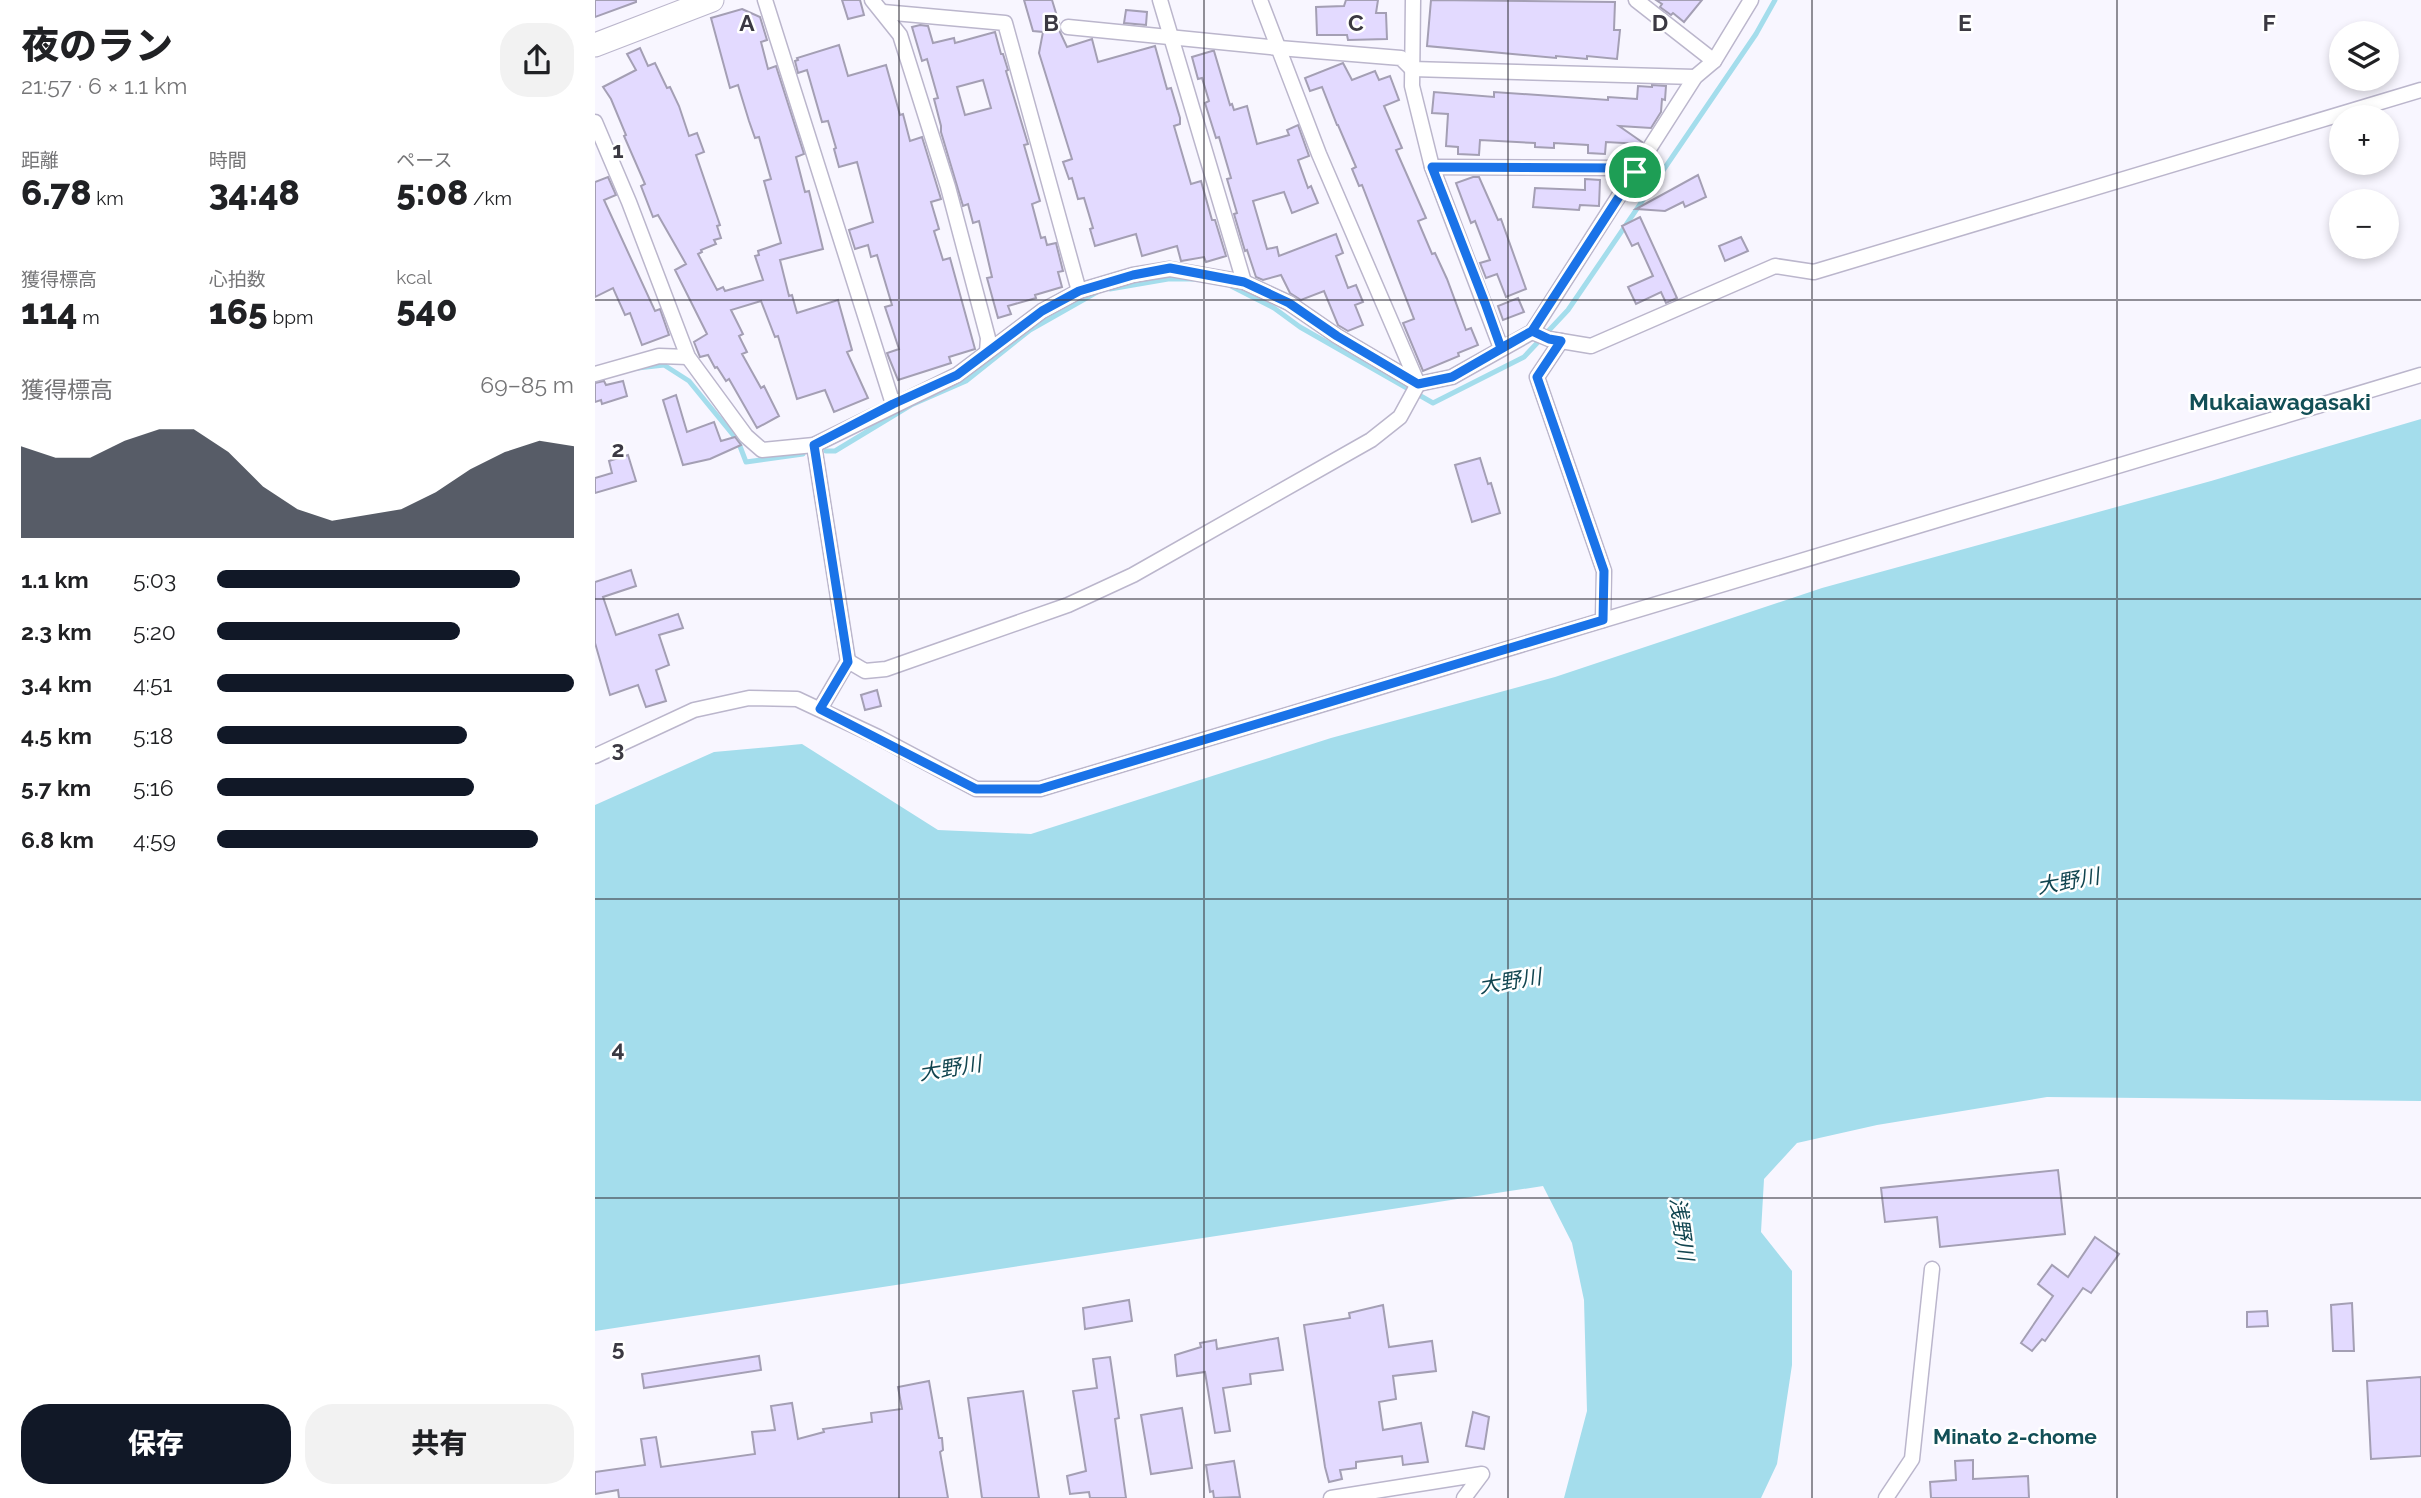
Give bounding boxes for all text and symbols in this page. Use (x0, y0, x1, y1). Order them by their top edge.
text: A (739, 9, 755, 36)
text: B (1043, 9, 1059, 36)
text: C (1348, 9, 1364, 36)
text: D (1652, 9, 1668, 36)
text: E (1958, 9, 1972, 36)
text: F (2262, 9, 2276, 36)
map controls (2329, 21, 2399, 259)
button: layers (2329, 21, 2399, 91)
text: 夜のラン (21, 23, 173, 68)
button: share (500, 23, 574, 97)
text: 21:57 · 6 × 1.1 km (21, 72, 187, 99)
button: + (2329, 105, 2399, 175)
text: 1 (612, 136, 624, 163)
pin (1605, 142, 1665, 202)
text: 距離 (21, 149, 59, 171)
text: 時間 (209, 149, 247, 171)
text: ペース (396, 149, 452, 171)
icon: arrive (1616, 153, 1654, 191)
text: 6.78 (21, 172, 91, 213)
text: 34:48 (209, 172, 300, 213)
text: 5:08 (396, 172, 468, 213)
text: km (91, 187, 124, 209)
text: /km (468, 187, 512, 209)
button: − (2329, 189, 2399, 259)
text: kcal (396, 266, 432, 288)
text: 獲得標高 (21, 268, 97, 290)
text: 心拍数 (209, 268, 266, 290)
text: 540 (396, 288, 458, 329)
text: 114 (21, 291, 78, 332)
text: 165 (209, 291, 268, 332)
text: m (78, 306, 100, 328)
text: bpm (268, 306, 313, 328)
text: 69–85 m (480, 371, 574, 398)
text: 獲得標高 (21, 376, 113, 403)
district label: Mukaiawagasaki (2189, 388, 2371, 415)
text: 2 (612, 435, 624, 462)
text: 1.1 km (21, 566, 89, 593)
text: 5:03 (133, 566, 176, 593)
text: 2.3 km (21, 618, 92, 645)
text: 5:20 (133, 618, 176, 645)
text: 3.4 km (21, 670, 92, 697)
text: 4:51 (133, 670, 172, 697)
text: 4.5 km (21, 722, 92, 749)
text: 5:18 (133, 722, 173, 749)
text: 3 (612, 735, 624, 762)
text: 5.7 km (21, 774, 91, 801)
text: 5:16 (133, 774, 174, 801)
text: 6.8 km (21, 826, 94, 853)
text: 4:59 (133, 826, 176, 853)
water label: 大野川 (2035, 863, 2103, 899)
water label: 大野川 (1477, 963, 1545, 998)
text: 4 (611, 1035, 625, 1062)
water label: 大野川 (917, 1050, 985, 1085)
water label: 浅野川 (1665, 1196, 1699, 1264)
text: 5 (612, 1334, 625, 1361)
button: 保存 (21, 1404, 291, 1484)
button: 共有 (305, 1404, 574, 1484)
district label: Minato 2-chome (1933, 1424, 2097, 1449)

